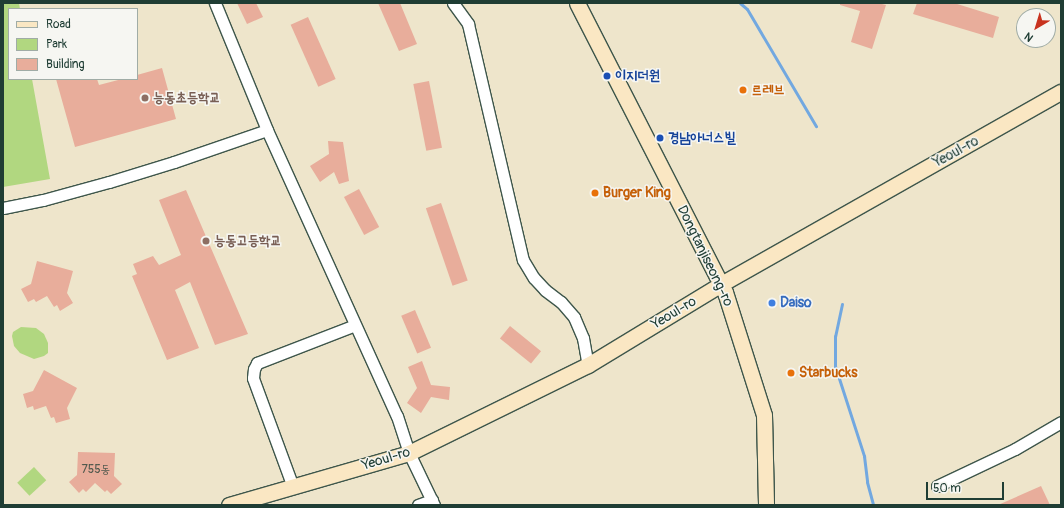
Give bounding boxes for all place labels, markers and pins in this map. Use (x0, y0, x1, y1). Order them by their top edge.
place label: 이지더원 (615, 68, 660, 84)
marker: 이지더원 (602, 71, 612, 81)
place label: 르레브 (751, 82, 785, 98)
marker: 르레브 (738, 85, 748, 95)
place label: 능동초등학교 (153, 90, 221, 106)
marker: 능동초등학교 (140, 93, 150, 103)
place label: 경남아너스빌 (668, 130, 736, 146)
marker: 경남아너스빌 (655, 133, 665, 143)
place label: Burger King (603, 185, 671, 201)
marker: Burger King (590, 188, 600, 198)
place label: 능동고등학교 (214, 233, 282, 249)
marker: 능동고등학교 (201, 236, 211, 246)
place label: Daiso (780, 295, 812, 311)
marker: Daiso (767, 298, 777, 308)
place label: Starbucks (799, 365, 857, 381)
marker: Starbucks (786, 368, 796, 378)

